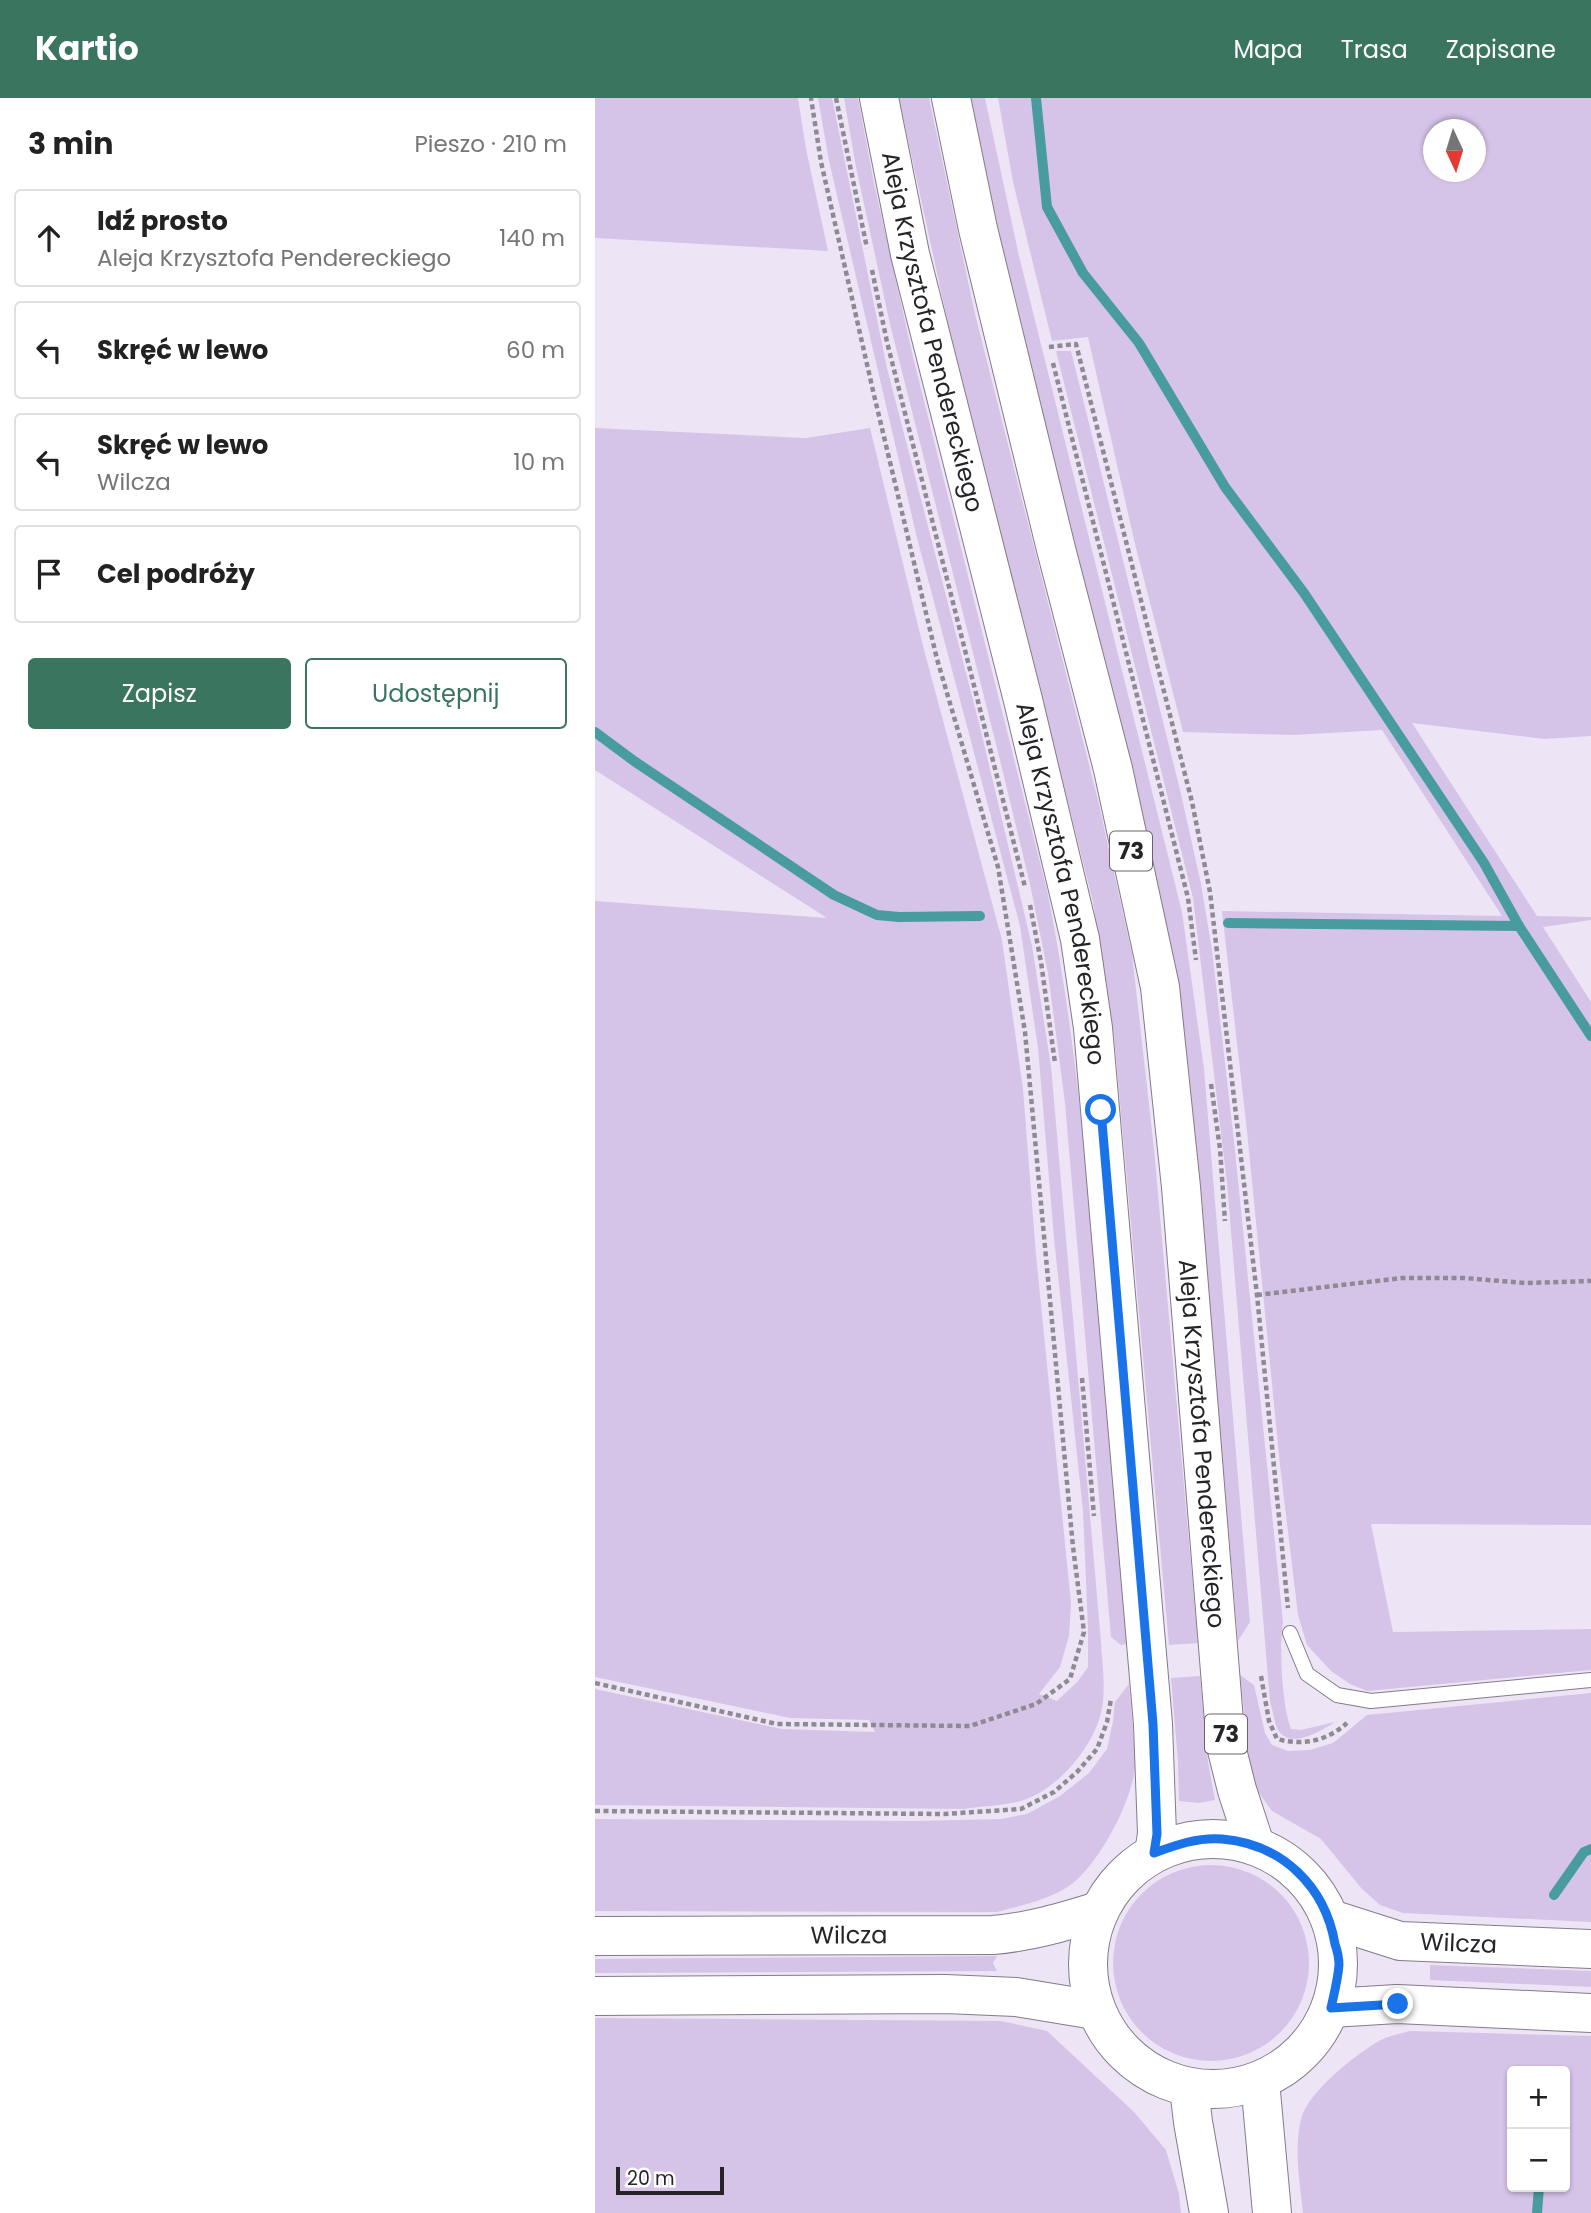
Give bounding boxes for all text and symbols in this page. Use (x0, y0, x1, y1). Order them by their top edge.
text: Kartio (35, 25, 139, 72)
text: Mapa (1233, 33, 1303, 66)
text: Trasa (1341, 33, 1408, 66)
text: Zapisane (1446, 33, 1556, 66)
north arrow (1423, 119, 1486, 182)
text: 3 min (28, 122, 113, 165)
text: Pieszo · 210 m (415, 128, 567, 160)
street label: Aleja Krzysztofa Pendereckiego (874, 149, 992, 516)
text: Idź prosto (97, 203, 228, 239)
icon: ahead (30, 219, 68, 257)
text: 140 m (499, 222, 565, 254)
text: Aleja Krzysztofa Pendereckiego (97, 242, 451, 274)
icon: left (30, 331, 68, 369)
text: Skręć w lewo (97, 332, 268, 368)
text: 60 m (506, 334, 565, 366)
text: Skręć w lewo (97, 427, 268, 463)
icon: left (30, 443, 68, 481)
text: 10 m (513, 446, 565, 478)
text: Wilcza (97, 466, 171, 498)
icon: arrive (30, 555, 68, 593)
text: Cel podróży (97, 556, 255, 592)
button: Zapisz (28, 658, 291, 729)
button: Udostępnij (305, 658, 567, 729)
street label: Aleja Krzysztofa Pendereckiego (1008, 699, 1113, 1066)
road number: 73 (1110, 832, 1152, 870)
route start (1085, 1094, 1116, 1125)
street label: Aleja Krzysztofa Pendereckiego (1171, 1258, 1233, 1629)
road number: 73 (1205, 1714, 1247, 1754)
street label: Wilcza (810, 1918, 888, 1951)
street label: Wilcza (1419, 1925, 1498, 1961)
route end (1382, 1988, 1413, 2019)
map controls (1507, 2066, 1570, 2192)
button: + (1507, 2066, 1570, 2129)
button: − (1507, 2129, 1570, 2192)
scale bar (616, 2164, 725, 2196)
text: 20 m (627, 2165, 675, 2192)

